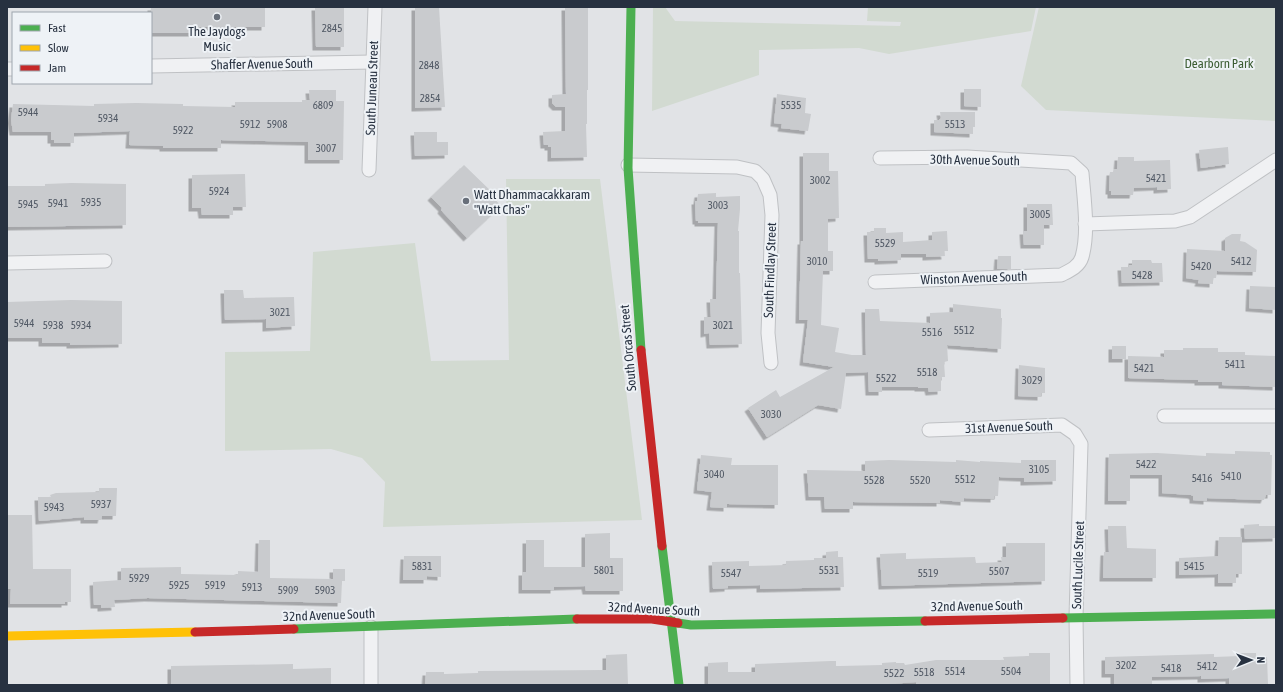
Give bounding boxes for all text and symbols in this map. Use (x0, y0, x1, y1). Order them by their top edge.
legend (12, 12, 152, 84)
marker: The Jaydogs Music (212, 12, 222, 22)
text: Fast (48, 21, 66, 35)
house number: 2845 (322, 22, 342, 34)
place label: The Jaydogs Music (188, 24, 246, 54)
street label: South Juneau Street (363, 40, 381, 136)
text: Slow (48, 41, 69, 55)
street label: Shaffer Avenue South (211, 56, 313, 72)
park label: Dearborn Park (1185, 56, 1254, 71)
house number: 2848 (419, 59, 439, 71)
text: Jam (48, 61, 66, 75)
house number: 2854 (420, 92, 440, 104)
house number: 6809 (313, 99, 333, 111)
house number: 5535 (781, 99, 801, 111)
house number: 5944 (18, 106, 38, 118)
house number: 5934 (98, 112, 118, 124)
house number: 5912 (240, 118, 260, 130)
house number: 5908 (267, 118, 287, 130)
house number: 5513 (945, 118, 965, 130)
house number: 5922 (173, 124, 193, 136)
house number: 3007 (316, 142, 336, 154)
street label: 30th Avenue South (930, 152, 1020, 168)
house number: 5421 (1146, 172, 1166, 184)
house number: 3002 (810, 174, 830, 186)
house number: 5924 (209, 185, 229, 197)
place label: Watt Dhammacakkaram "Watt Chas" (474, 187, 590, 217)
house number: 5935 (81, 196, 101, 208)
marker: Watt Dhammacakkaram "Watt Chas" (461, 196, 471, 206)
house number: 5941 (48, 197, 68, 209)
house number: 5945 (18, 198, 38, 210)
house number: 3003 (708, 199, 728, 211)
house number: 3005 (1030, 208, 1050, 220)
street label: South Findlay Street (761, 222, 779, 318)
house number: 5529 (875, 237, 895, 249)
house number: 3010 (807, 255, 827, 267)
house number: 5412 (1231, 255, 1251, 267)
house number: 5420 (1191, 260, 1211, 272)
street label: Winston Avenue South (920, 269, 1028, 287)
house number: 5428 (1132, 269, 1152, 281)
street label: South Orcas Street (617, 304, 639, 392)
house number: 3021 (270, 306, 290, 318)
house number: 5944 (14, 317, 34, 329)
house number: 5938 (43, 319, 63, 331)
house number: 5934 (71, 319, 91, 331)
house number: 3021 (713, 319, 733, 331)
house number: 5512 (954, 324, 974, 336)
house number: 5516 (922, 326, 942, 338)
house number: 5411 (1225, 358, 1245, 370)
house number: 5421 (1134, 362, 1154, 374)
house number: 5518 (917, 366, 937, 378)
house number: 5522 (876, 372, 896, 384)
house number: 3029 (1022, 374, 1042, 386)
house number: 3030 (761, 408, 781, 420)
street label: 31st Avenue South (965, 418, 1053, 436)
house number: 5422 (1136, 458, 1156, 470)
house number: 3105 (1029, 463, 1049, 475)
house number: 3040 (704, 468, 724, 480)
house number: 5410 (1221, 470, 1241, 482)
house number: 5416 (1192, 472, 1212, 484)
house number: 5512 (955, 473, 975, 485)
house number: 5528 (864, 474, 884, 486)
house number: 5520 (910, 474, 930, 486)
house number: 5937 (91, 498, 111, 510)
house number: 5943 (44, 501, 64, 513)
street label: South Lucile Street (1069, 520, 1087, 609)
house number: 5831 (412, 560, 432, 572)
house number: 5415 (1184, 560, 1204, 572)
house number: 5801 (594, 564, 614, 576)
house number: 5531 (819, 564, 839, 576)
house number: 5507 (989, 565, 1009, 577)
house number: 5547 (721, 567, 741, 579)
house number: 5519 (918, 567, 938, 579)
house number: 5929 (129, 572, 149, 584)
house number: 5925 (169, 579, 189, 591)
house number: 5919 (205, 579, 225, 591)
house number: 5913 (242, 581, 262, 593)
house number: 5909 (278, 584, 298, 596)
house number: 5903 (315, 584, 335, 596)
street label: 32nd Avenue South (931, 598, 1023, 614)
street label: 32nd Avenue South (608, 599, 700, 619)
street label: 32nd Avenue South (283, 606, 375, 624)
north arrow (1231, 640, 1271, 680)
text: N (1255, 656, 1267, 663)
house number: 3202 (1116, 659, 1136, 671)
house number: 5412 (1197, 660, 1217, 672)
house number: 5418 (1161, 662, 1181, 674)
house number: 5514 (945, 665, 965, 677)
house number: 5504 (1001, 665, 1021, 677)
house number: 5518 (914, 666, 934, 678)
house number: 5522 (884, 667, 904, 679)

